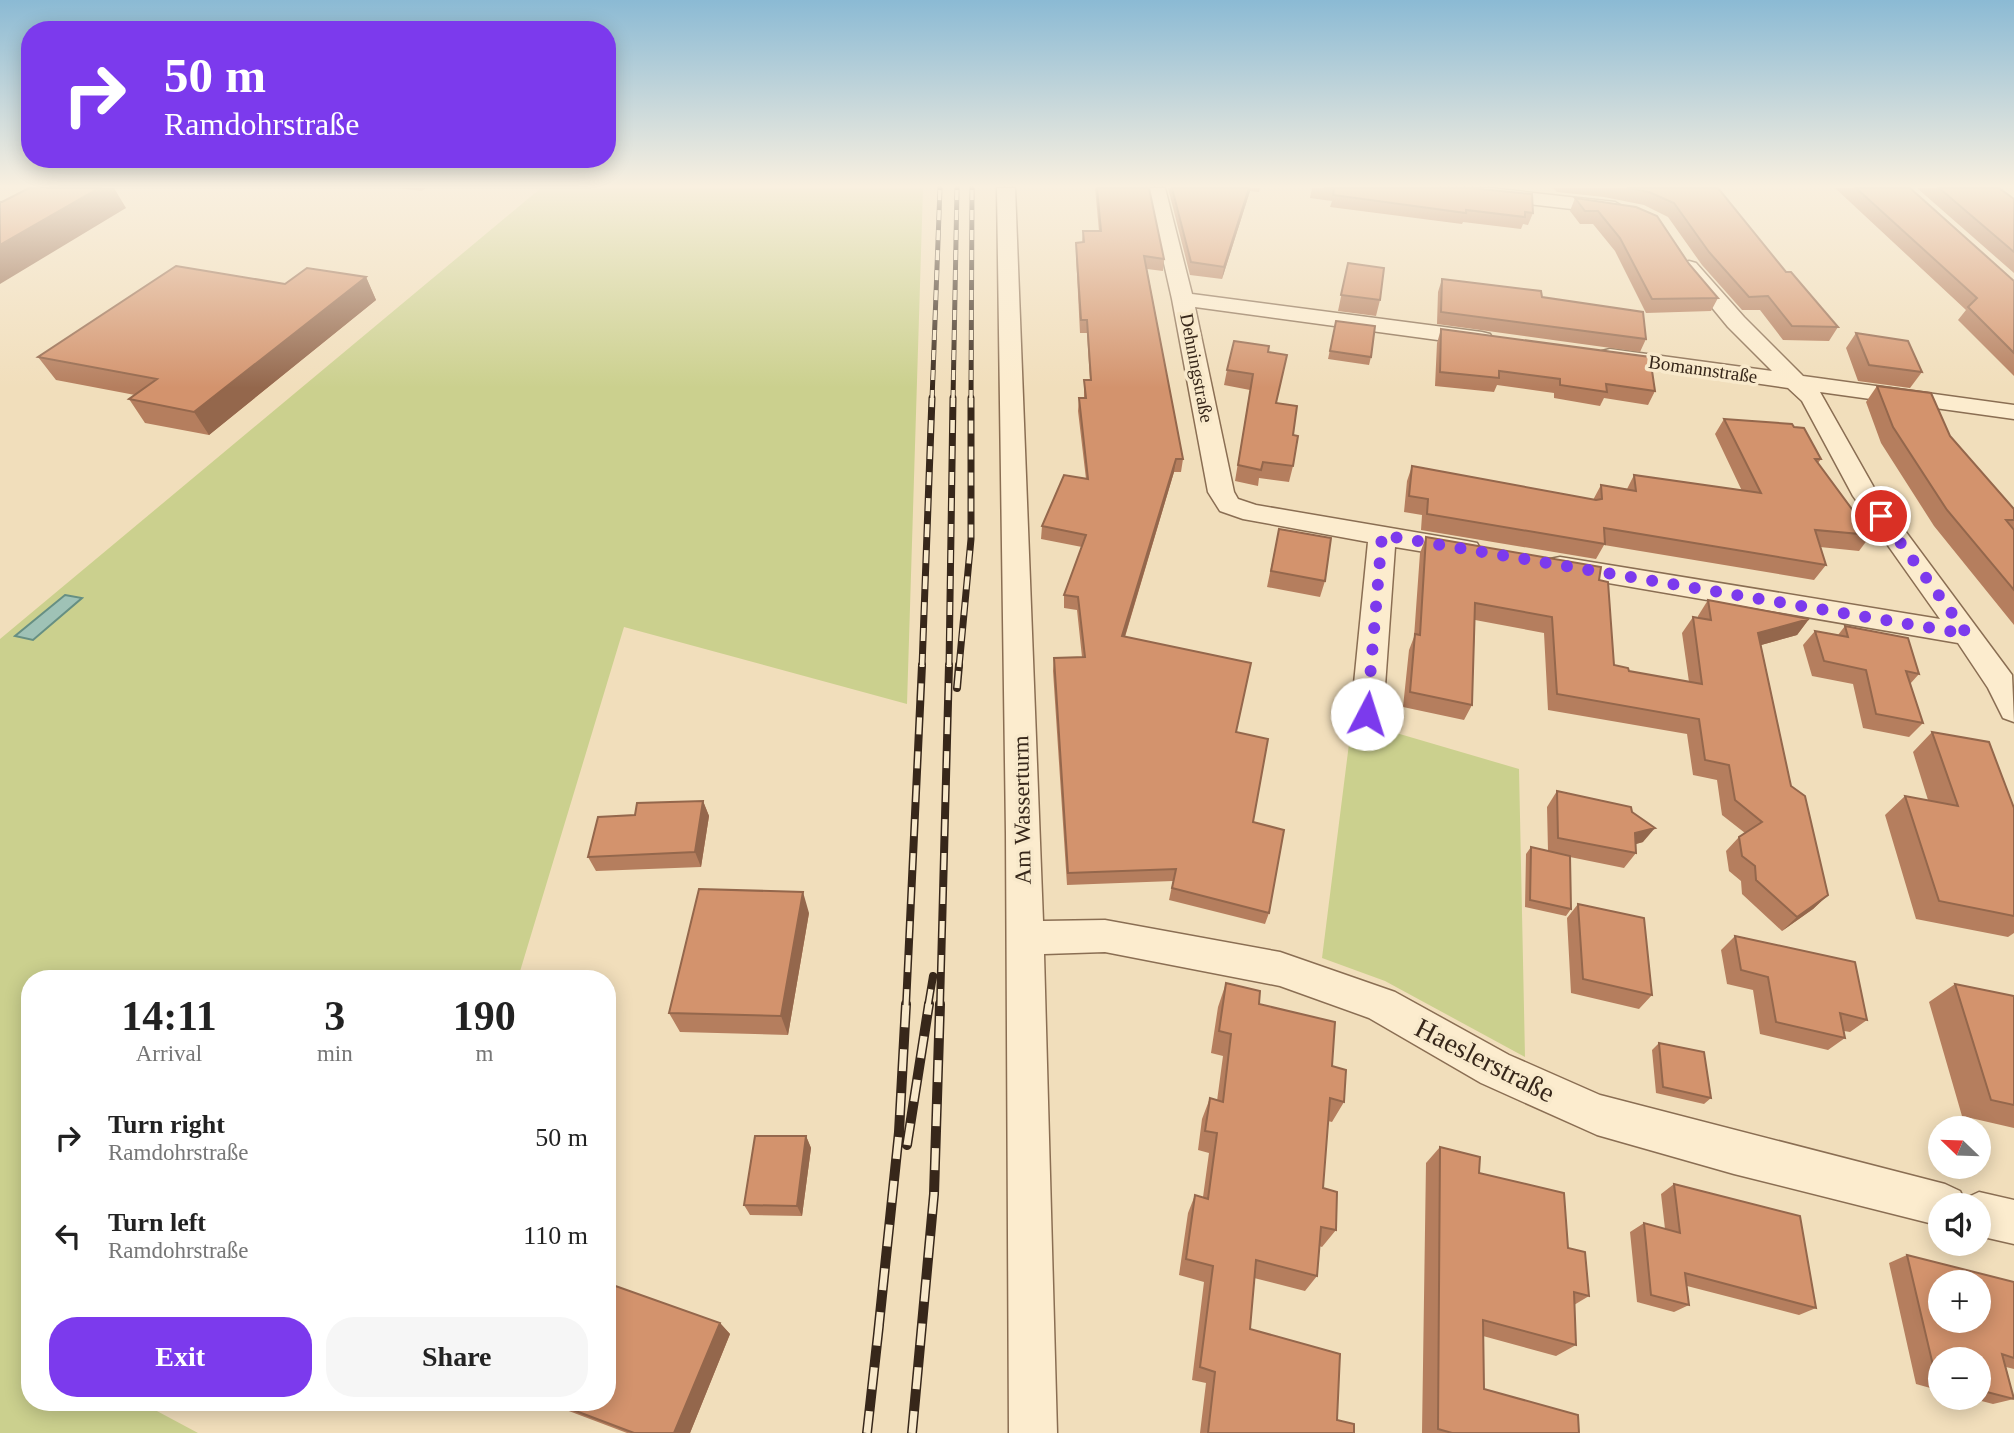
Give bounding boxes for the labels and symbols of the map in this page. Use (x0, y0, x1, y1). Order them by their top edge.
street label: Dehningstraße (1176, 312, 1218, 424)
street label: Bomannstraße (1647, 351, 1759, 387)
pin (1851, 486, 1911, 546)
position arrow (1330, 677, 1404, 751)
street label: Am Wasserturm (1008, 735, 1036, 885)
street label: Haeslerstraße (1410, 1012, 1560, 1108)
north arrow (1928, 1116, 1992, 1180)

